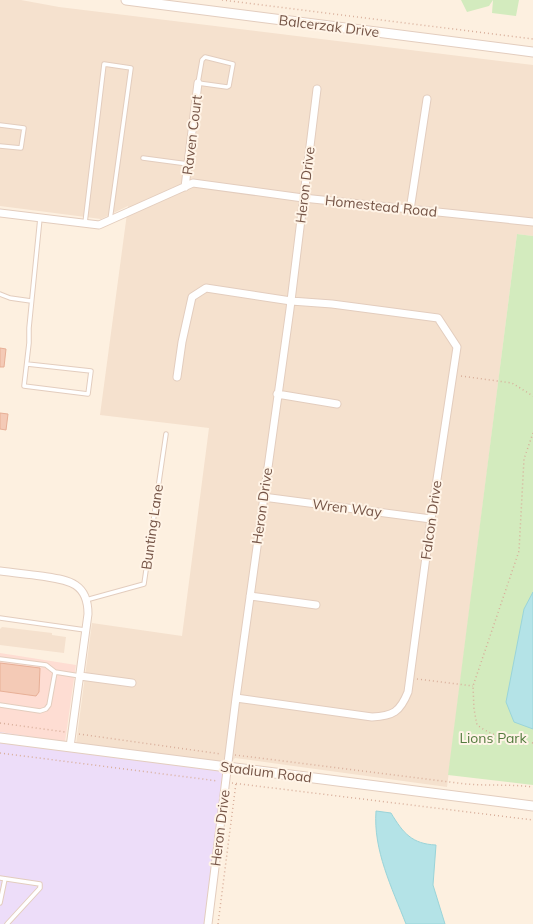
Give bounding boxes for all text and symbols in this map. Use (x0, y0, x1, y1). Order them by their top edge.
street label: Balcerzak Drive (278, 11, 380, 41)
street label: Raven Court (178, 94, 206, 176)
street label: Heron Drive (291, 146, 319, 224)
street label: Homestead Road (324, 191, 438, 221)
street label: Heron Drive (248, 467, 276, 545)
street label: Falcon Drive (417, 479, 445, 561)
street label: Bunting Lane (137, 483, 167, 571)
street label: Wren Way (311, 495, 383, 521)
park label: Lions Park (459, 729, 527, 747)
street label: Stadium Road (219, 757, 313, 787)
street label: Heron Drive (206, 789, 234, 867)

